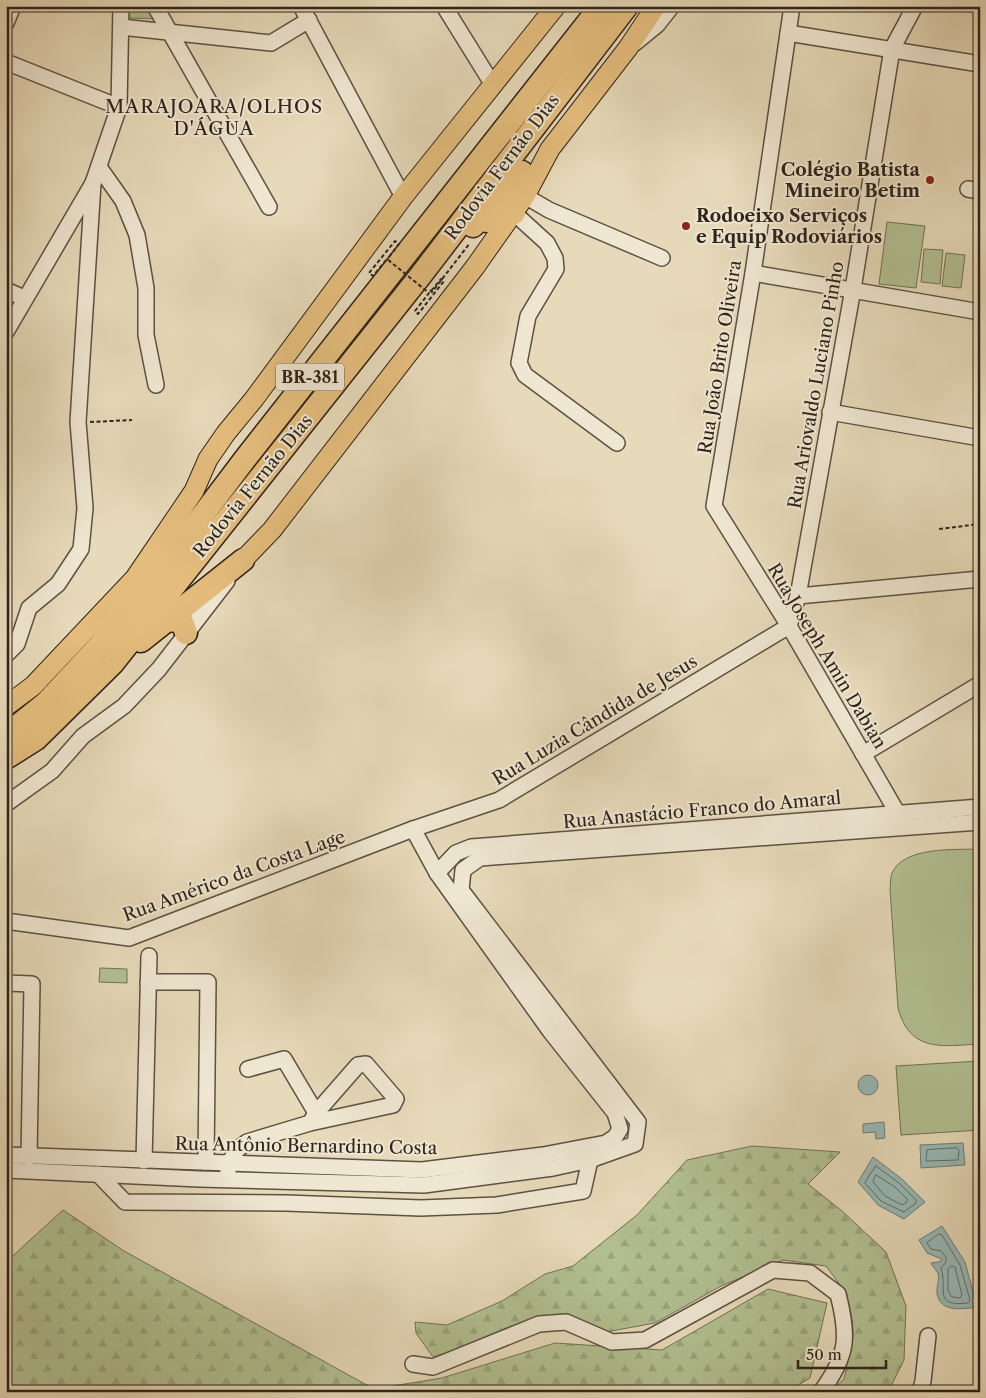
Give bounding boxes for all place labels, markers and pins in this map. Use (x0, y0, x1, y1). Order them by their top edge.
place label: Colégio Batista Mineiro Betim (781, 159, 921, 202)
marker: Colégio Batista Mineiro Betim (924, 174, 936, 186)
place label: Rodoeixo Serviços e Equip Rodoviários (696, 205, 882, 248)
marker: Rodoeixo Serviços e Equip Rodoviários (680, 220, 692, 232)

